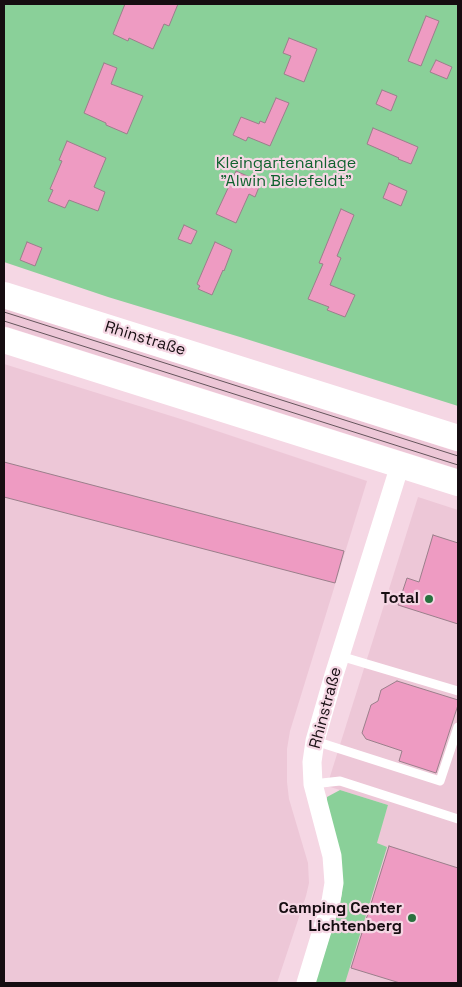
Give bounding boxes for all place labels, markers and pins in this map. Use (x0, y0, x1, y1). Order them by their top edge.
place label: Total (381, 589, 419, 609)
marker: Total (423, 593, 435, 605)
place label: Camping Center Lichtenberg (278, 899, 402, 937)
marker: Camping Center Lichtenberg (406, 912, 418, 924)

